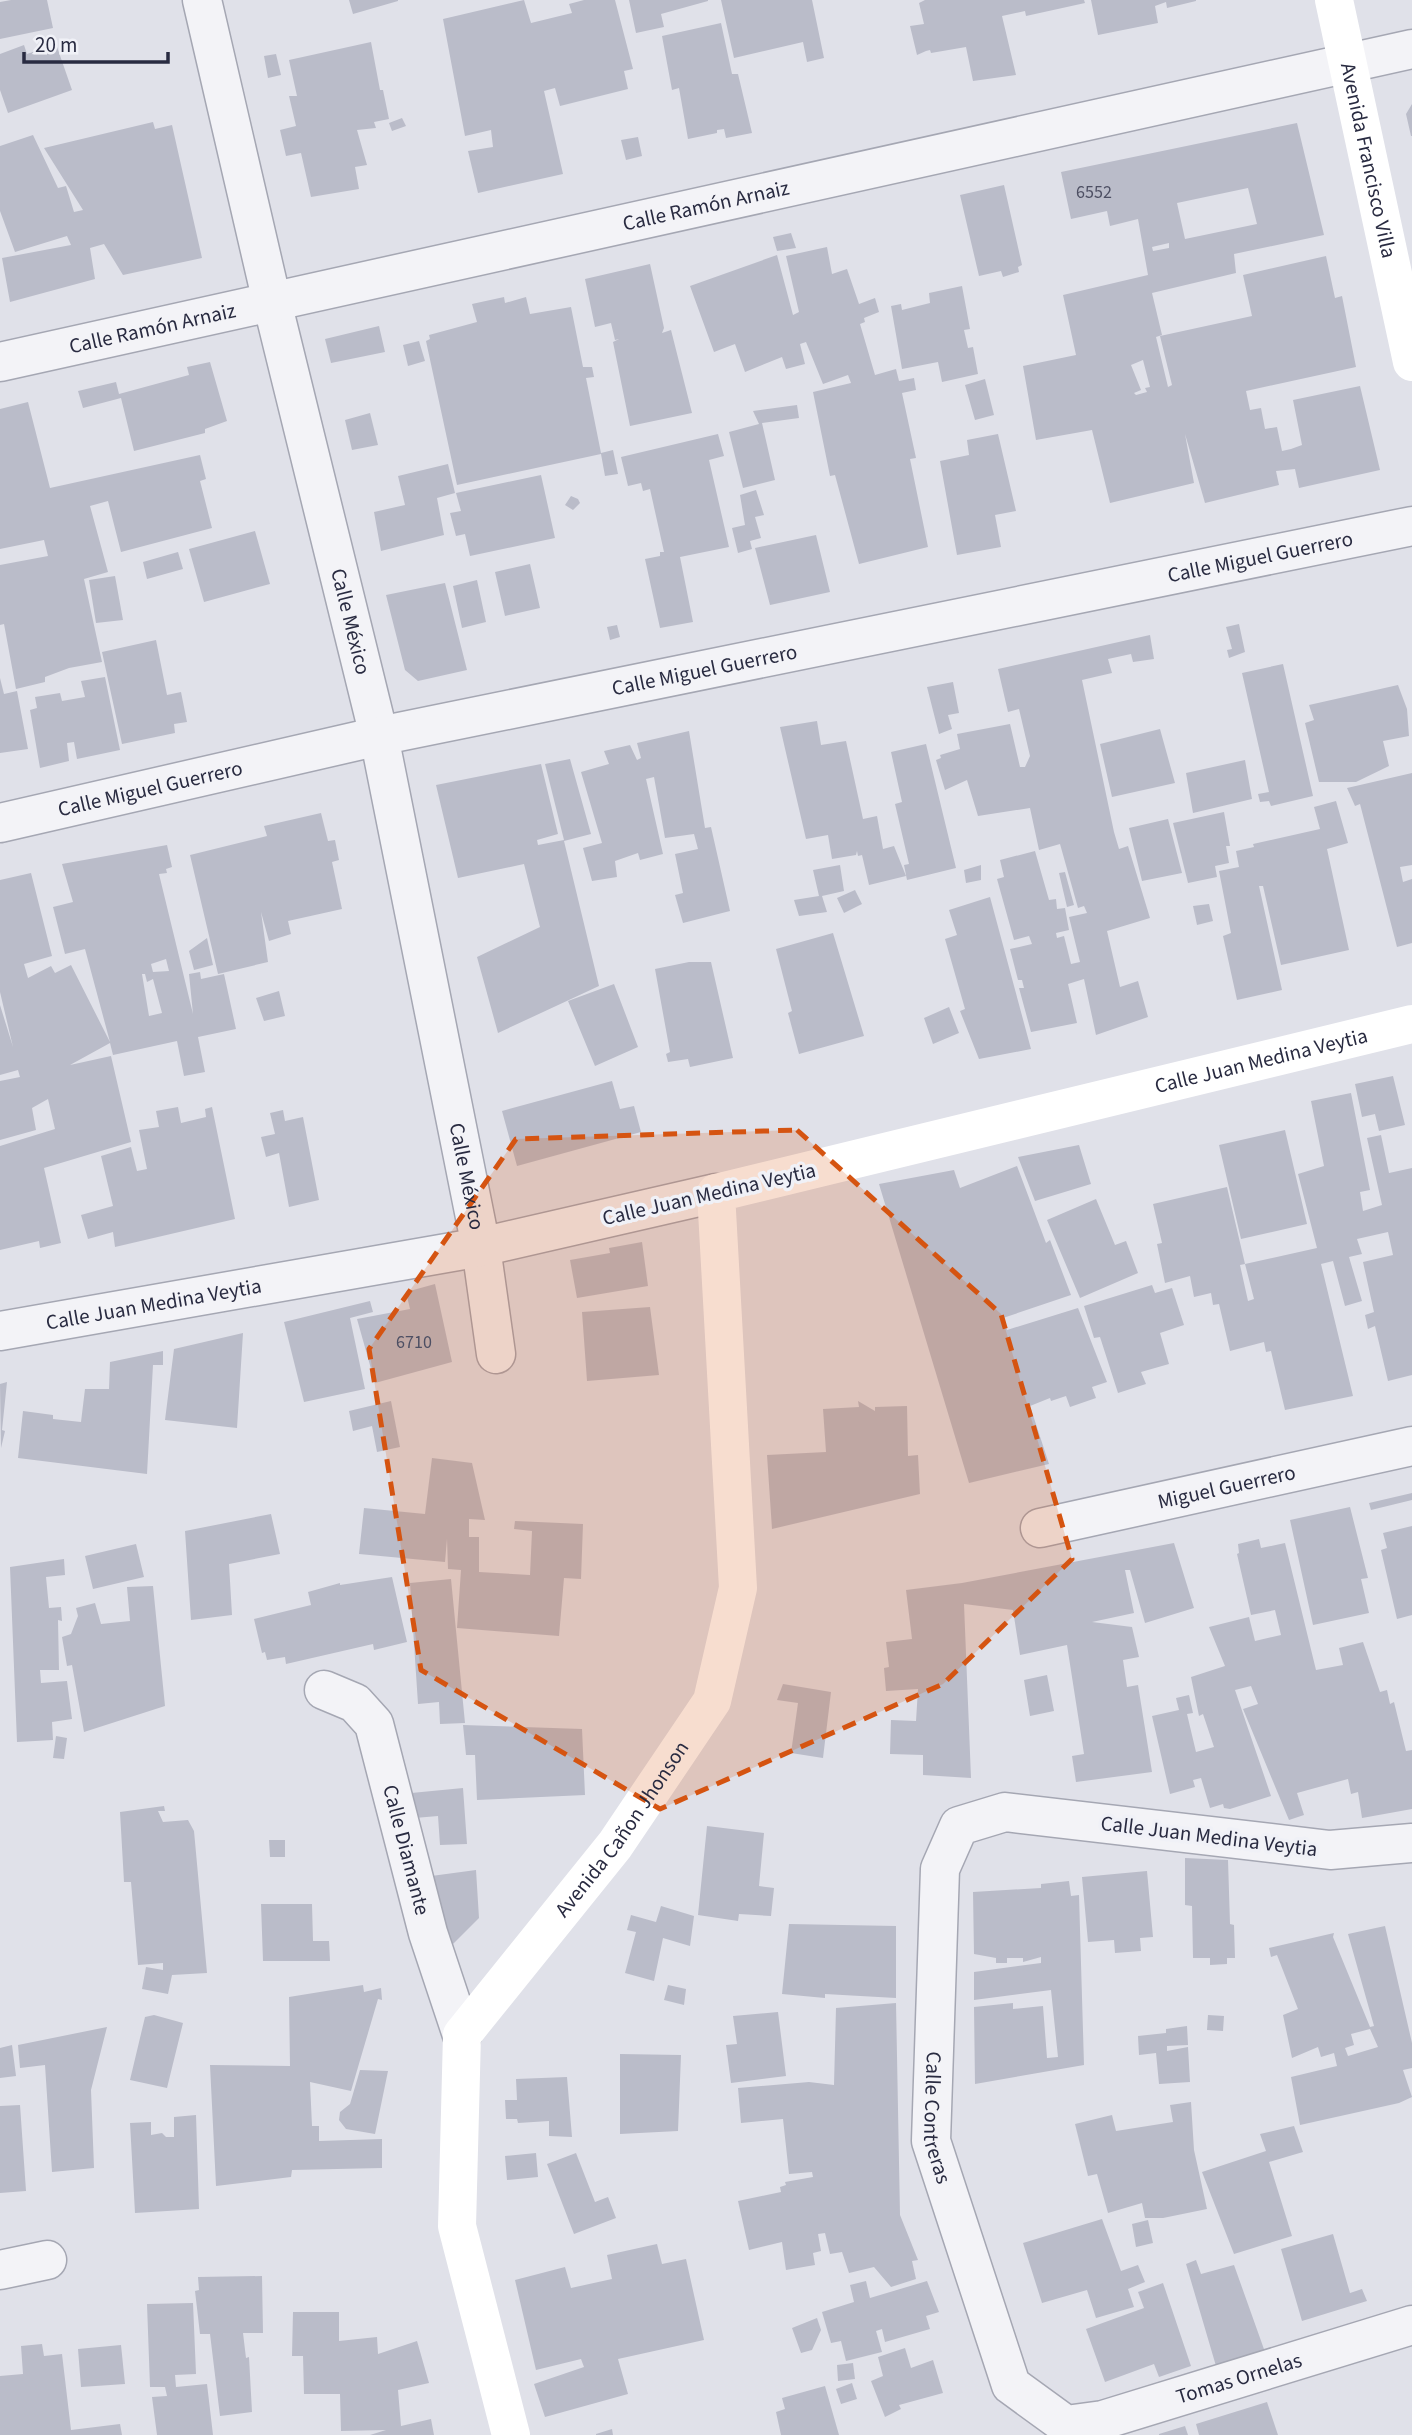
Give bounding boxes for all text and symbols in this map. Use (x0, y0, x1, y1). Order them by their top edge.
scale bar (24, 21, 168, 65)
text: 20 m (35, 30, 77, 60)
street label: Avenida Francisco Villa (1333, 60, 1404, 261)
street label: Calle Ramón Arnaiz (620, 172, 792, 239)
house number: 6552 (1076, 180, 1112, 205)
street label: Calle Ramón Arnaiz (66, 295, 239, 361)
street label: Calle Miguel Guerrero (1165, 523, 1355, 590)
street label: Calle México (323, 565, 378, 678)
street label: Calle Miguel Guerrero (609, 636, 800, 703)
street label: Calle Miguel Guerrero (55, 753, 245, 824)
street label: Calle Juan Medina Veytia (1151, 1020, 1371, 1101)
street label: Calle México (442, 1120, 492, 1232)
street label: Calle Juan Medina Veytia (599, 1155, 819, 1233)
street label: Calle Juan Medina Veytia (44, 1271, 264, 1338)
house number: 6710 (396, 1330, 432, 1355)
street label: Miguel Guerrero (1155, 1457, 1298, 1517)
street label: Avenida Cañon Jhonson (548, 1735, 696, 1924)
street label: Calle Diamante (375, 1782, 438, 1918)
street label: Calle Juan Medina Veytia (1099, 1808, 1319, 1864)
street label: Calle Contreras (916, 2051, 959, 2188)
street label: Tomas Ornelas (1172, 2345, 1306, 2412)

